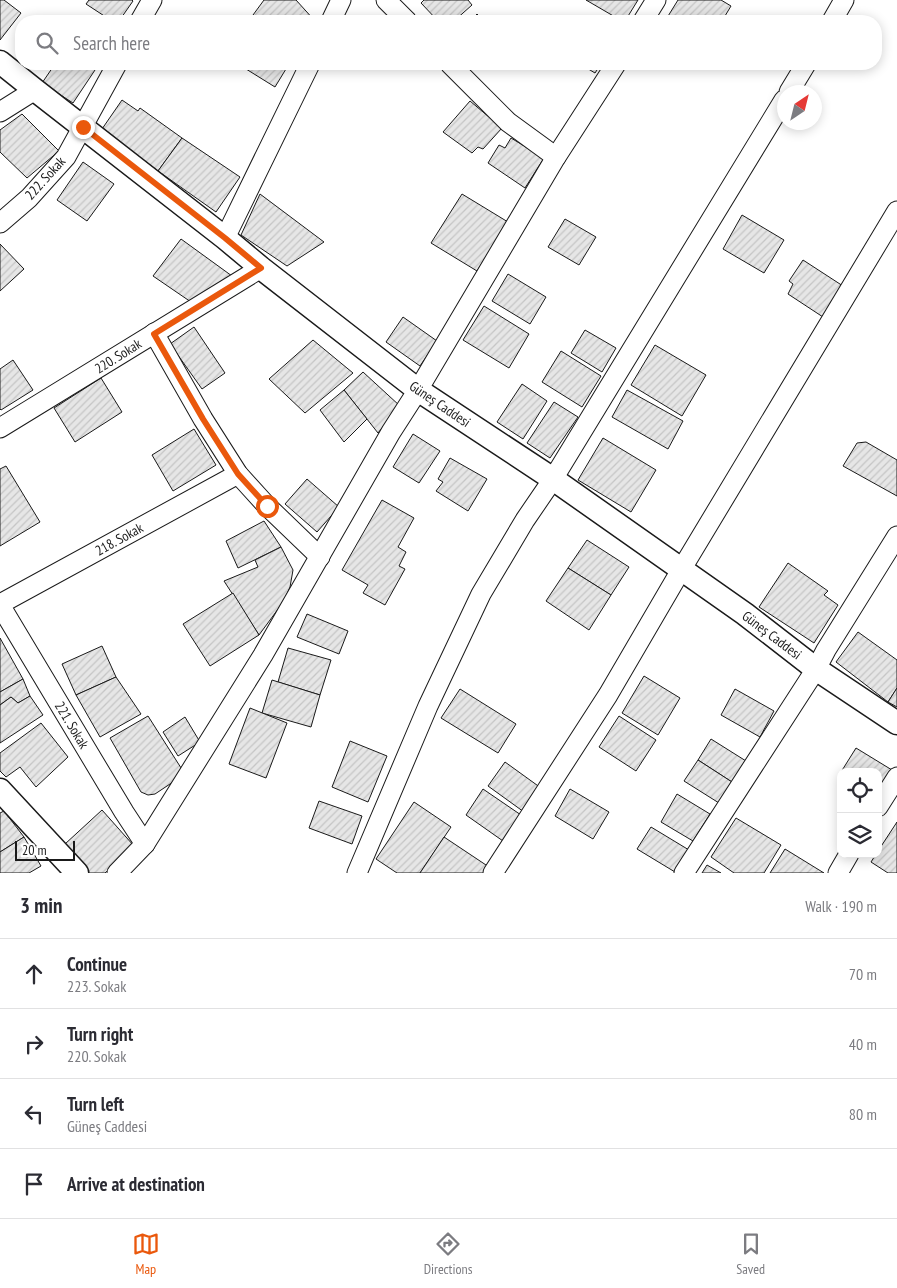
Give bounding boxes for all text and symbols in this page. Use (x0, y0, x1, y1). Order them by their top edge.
search box (15, 15, 882, 70)
icon: search (33, 29, 61, 57)
text: Search here (73, 31, 150, 55)
north arrow (777, 85, 822, 130)
route end (72, 116, 95, 139)
street label: 222. Sokak (21, 152, 69, 203)
street label: 220. Sokak (91, 334, 145, 377)
street label: Güneş Caddesi (406, 377, 474, 431)
route start (256, 495, 279, 518)
street label: 218. Sokak (92, 518, 147, 559)
street label: Güneş Caddesi (739, 607, 805, 663)
street label: 221. Sokak (51, 698, 93, 752)
map controls (837, 768, 882, 858)
button: locate (837, 768, 882, 813)
button: layers (837, 813, 882, 858)
scale bar (15, 838, 75, 861)
text: 20 m (22, 841, 47, 859)
text: 3 min (20, 892, 62, 919)
text: Walk · 190 m (805, 896, 877, 916)
text: Continue (67, 952, 127, 976)
icon: ahead (20, 960, 48, 988)
text: 70 m (849, 964, 877, 984)
text: 223. Sokak (67, 976, 126, 996)
text: Turn right (67, 1022, 133, 1046)
icon: right (20, 1030, 48, 1058)
text: 40 m (849, 1034, 877, 1054)
text: 220. Sokak (67, 1046, 126, 1066)
text: Turn left (67, 1092, 124, 1116)
icon: left (20, 1100, 48, 1128)
text: 80 m (849, 1104, 877, 1124)
text: Güneş Caddesi (67, 1116, 147, 1136)
icon: arrive (20, 1170, 48, 1198)
text: Arrive at destination (67, 1172, 205, 1196)
tab: Map (132, 1230, 160, 1278)
tab: Directions (424, 1230, 472, 1278)
tab: Saved (736, 1230, 765, 1278)

